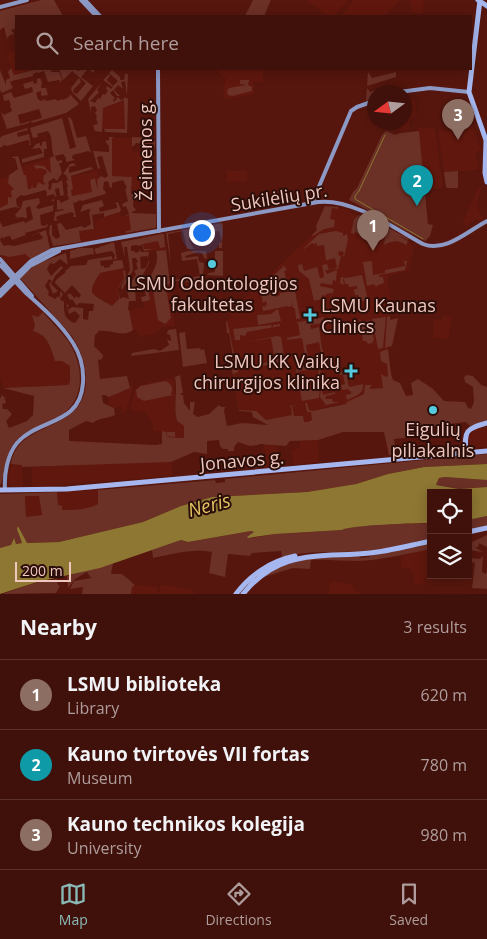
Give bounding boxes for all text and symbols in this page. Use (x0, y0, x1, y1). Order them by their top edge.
search box (15, 15, 472, 70)
icon: search (33, 29, 61, 57)
text: Search here (73, 30, 179, 56)
north arrow (367, 85, 412, 130)
street label: Žeimenos g. (133, 99, 157, 201)
pin: 3 (442, 99, 474, 140)
pin: 2 (401, 165, 433, 206)
street label: Sukilėlių pr. (229, 178, 329, 216)
pin: 1 (357, 210, 389, 251)
your location (189, 220, 215, 246)
marker: LSMU Odontologijos fakultetas (206, 258, 218, 270)
place label: LSMU Odontologijos fakultetas (126, 271, 298, 316)
place label: LSMU Kaunas Clinics (321, 293, 436, 338)
marker: LSMU Kaunas Clinics (303, 308, 317, 322)
place label: LSMU KK Vaikų chirurgijos klinika (194, 349, 340, 394)
marker: LSMU KK Vaikų chirurgijos klinika (344, 364, 358, 378)
marker: Eigulių piliakalnis (427, 404, 439, 416)
place label: Eigulių piliakalnis (392, 417, 474, 462)
street label: Jonavos g. (197, 444, 285, 476)
water label: Neris (185, 487, 233, 523)
map controls (427, 489, 472, 579)
button: locate (427, 489, 472, 534)
button: layers (427, 534, 472, 579)
scale bar (15, 559, 71, 582)
text: 200 m (22, 561, 63, 580)
text: Nearby (20, 613, 97, 641)
text: 3 results (403, 616, 467, 638)
text: LSMU biblioteka (67, 671, 221, 697)
text: 1 (31, 684, 41, 706)
text: 620 m (421, 684, 467, 706)
text: Library (67, 697, 119, 719)
text: Kauno tvirtovės VII fortas (67, 741, 309, 767)
text: 2 (31, 754, 41, 776)
text: 780 m (421, 754, 467, 776)
text: Museum (67, 767, 132, 789)
text: Kauno technikos kolegija (67, 811, 305, 837)
text: 3 (31, 824, 41, 846)
text: 980 m (421, 824, 467, 846)
text: University (67, 837, 141, 859)
tab: Map (59, 880, 88, 929)
tab: Directions (205, 880, 272, 929)
tab: Saved (389, 880, 428, 929)

